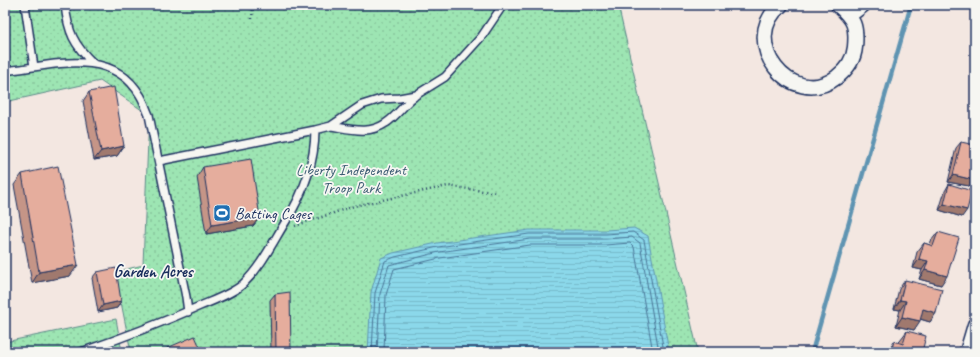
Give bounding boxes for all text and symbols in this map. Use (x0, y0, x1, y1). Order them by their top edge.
park label: Liberty Independent Troop Park (296, 160, 408, 198)
sports icon: Batting Cages (212, 203, 232, 223)
place label: Batting Cages (235, 204, 313, 224)
district label: Garden Acres (113, 261, 195, 282)

